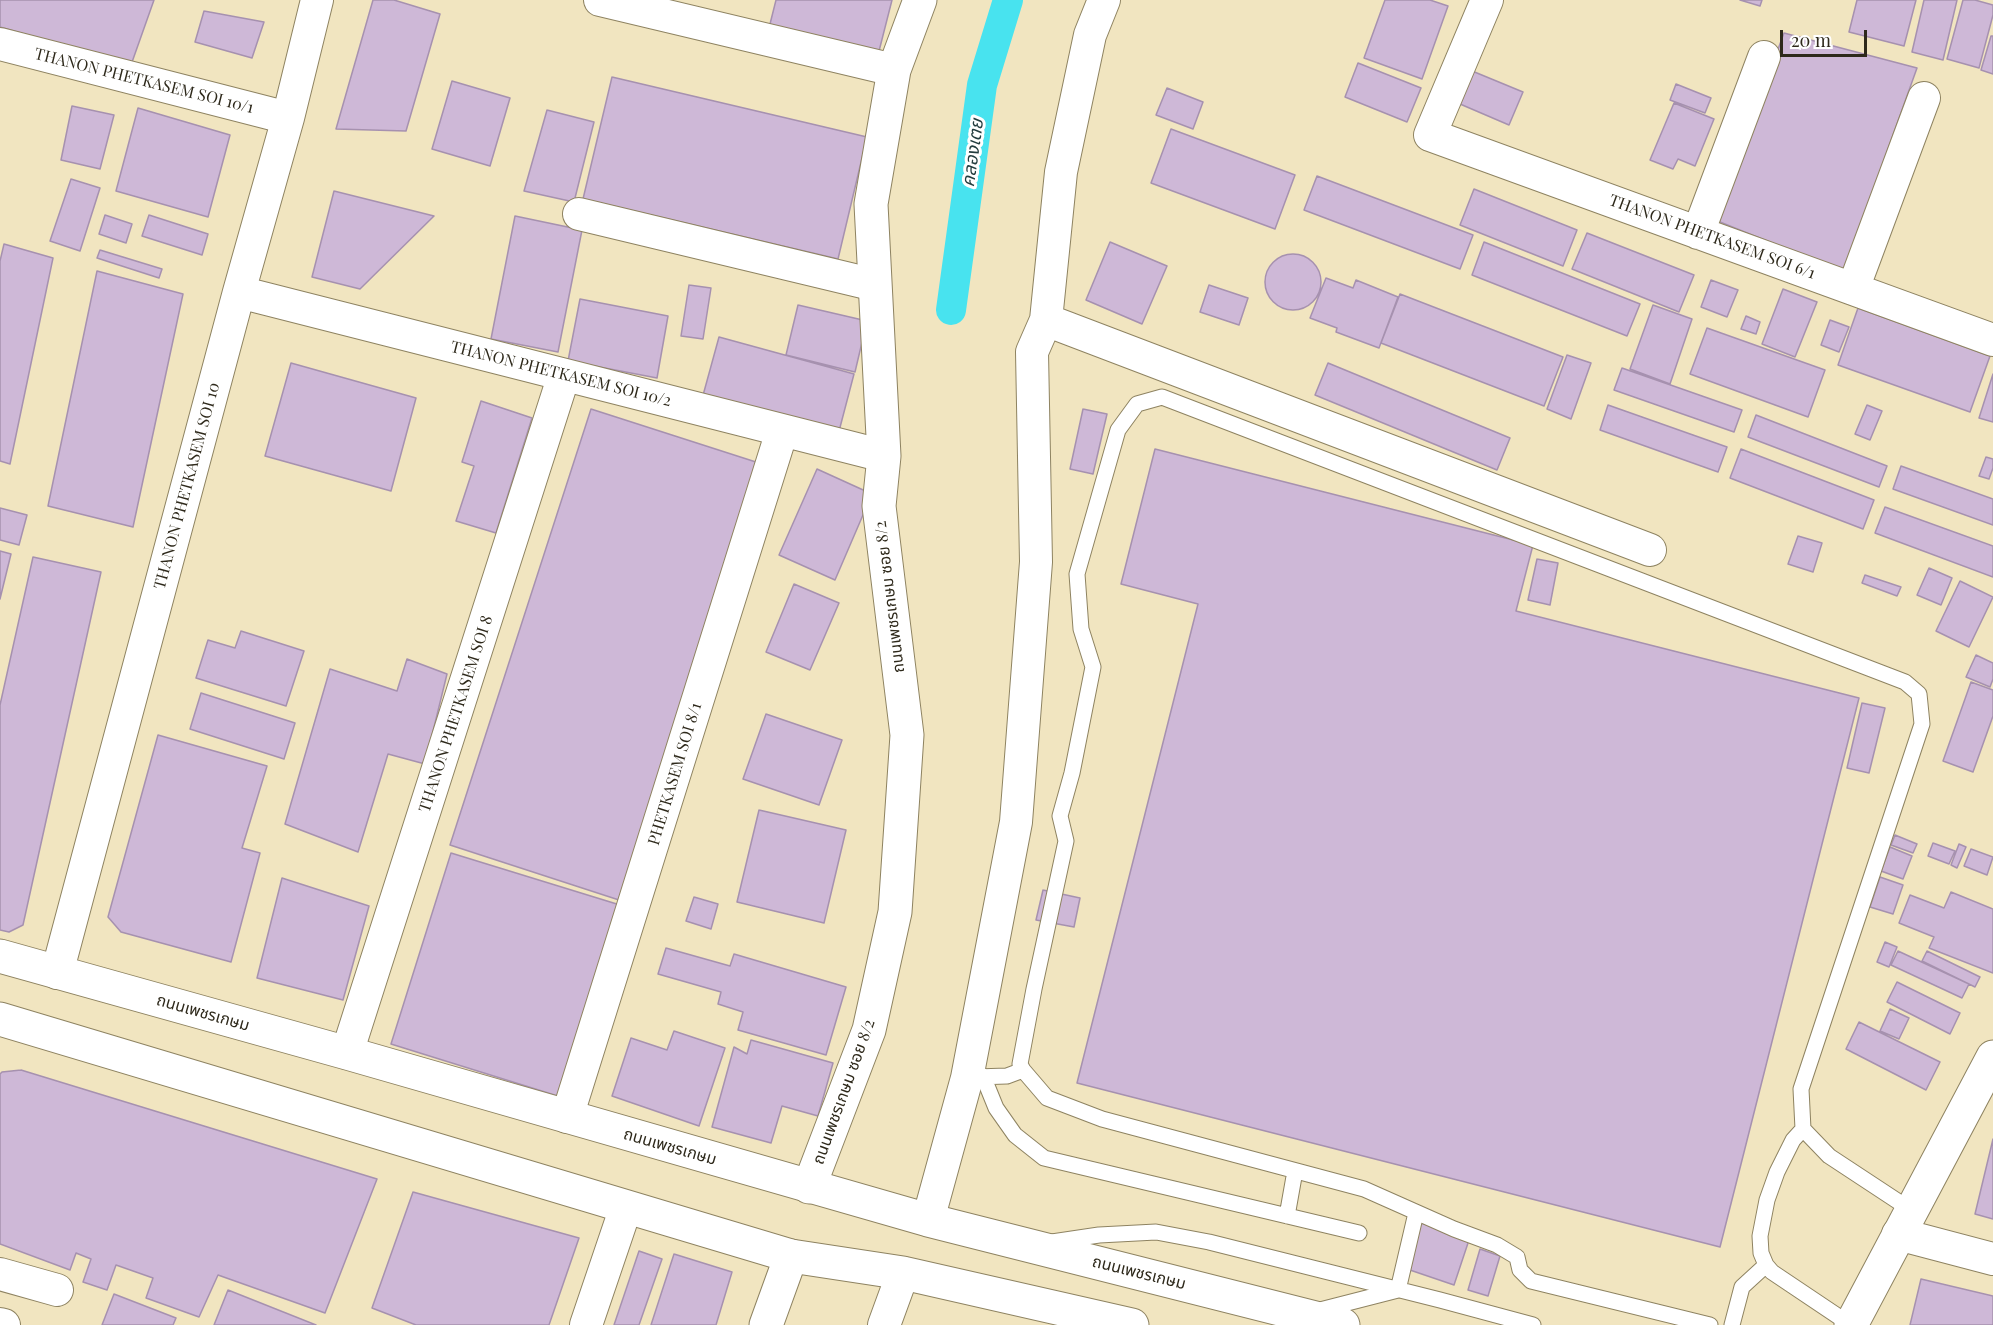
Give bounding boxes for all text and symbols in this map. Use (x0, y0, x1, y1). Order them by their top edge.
scale bar (1783, 18, 1870, 56)
text: 20 m (1791, 28, 1831, 52)
street label: THANON PHETKASEM SOI 10/1 (32, 44, 256, 118)
water label: คลองเตย (958, 118, 988, 188)
street label: THANON PHETKASEM SOI 6/1 (1606, 191, 1818, 283)
street label: THANON PHETKASEM SOI 10/2 (449, 337, 673, 411)
street label: THANON PHETKASEM SOI 10 (150, 380, 224, 592)
street label: ถนนเพชรเกษม ซอย 8/2 (871, 520, 909, 674)
street label: THANON PHETKASEM SOI 8 (415, 613, 497, 815)
street label: PHETKASEM SOI 8/1 (644, 700, 706, 848)
street label: ถนนเพชรเกษม (154, 991, 252, 1035)
street label: ถนนเพชรเกษม ซอย 8/2 (809, 1017, 879, 1167)
street label: ถนนเพชรเกษม (621, 1125, 719, 1169)
street label: ถนนเพชรเกษม (1090, 1252, 1188, 1294)

